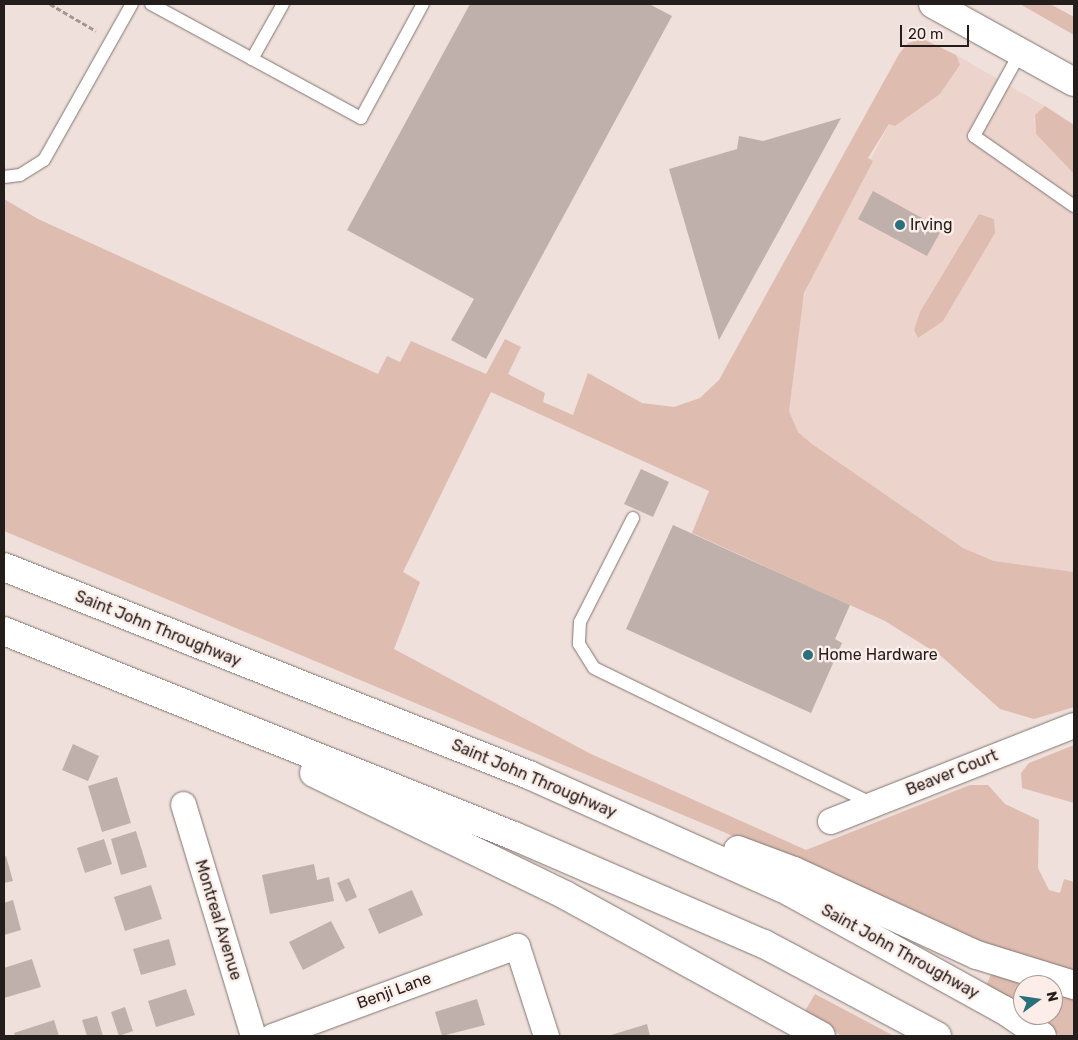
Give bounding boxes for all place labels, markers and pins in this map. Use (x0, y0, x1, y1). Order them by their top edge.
place label: Irving (910, 215, 952, 235)
marker: Irving (894, 219, 906, 231)
place label: Home Hardware (818, 645, 938, 665)
marker: Home Hardware (802, 649, 814, 661)

